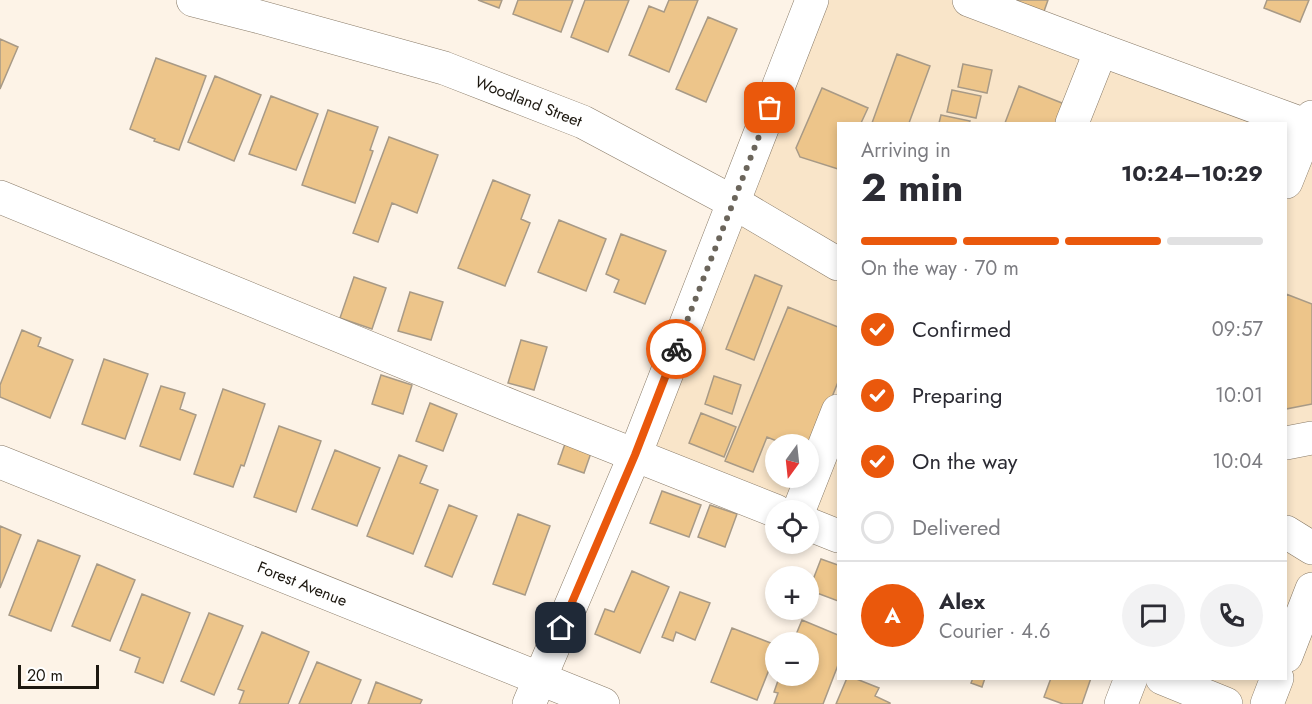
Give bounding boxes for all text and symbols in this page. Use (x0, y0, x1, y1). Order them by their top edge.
street label: Woodland Street (472, 70, 586, 132)
pin (744, 82, 795, 133)
icon: bag (753, 91, 786, 124)
text: Arriving in (861, 136, 951, 165)
text: 10:24–10:29 (1121, 157, 1263, 189)
text: 2 min (861, 159, 963, 216)
text: On the way · 70 m (861, 254, 1019, 283)
icon: check (861, 313, 894, 346)
text: Confirmed (912, 313, 1011, 345)
text: 09:57 (1212, 315, 1263, 344)
courier (646, 319, 706, 379)
icon: bike (660, 333, 693, 366)
icon: check (861, 379, 894, 412)
text: Preparing (912, 379, 1003, 411)
text: 10:01 (1215, 381, 1263, 410)
north arrow (765, 434, 819, 488)
map controls (765, 434, 819, 686)
icon: check (861, 445, 894, 478)
text: On the way (912, 445, 1017, 477)
text: 10:04 (1212, 447, 1263, 476)
button: locate (765, 500, 819, 554)
text: Delivered (912, 511, 1001, 543)
street label: Forest Avenue (254, 555, 351, 612)
button: + (765, 566, 819, 620)
button: chat (1122, 584, 1185, 647)
button: phone (1200, 584, 1263, 647)
text: Alex (939, 585, 985, 617)
text: A (884, 599, 901, 631)
pin (535, 602, 586, 653)
icon: home (544, 611, 577, 644)
text: Courier · 4.6 (939, 617, 1051, 646)
button: − (765, 632, 819, 686)
scale bar (18, 662, 99, 690)
text: 20 m (27, 664, 63, 687)

